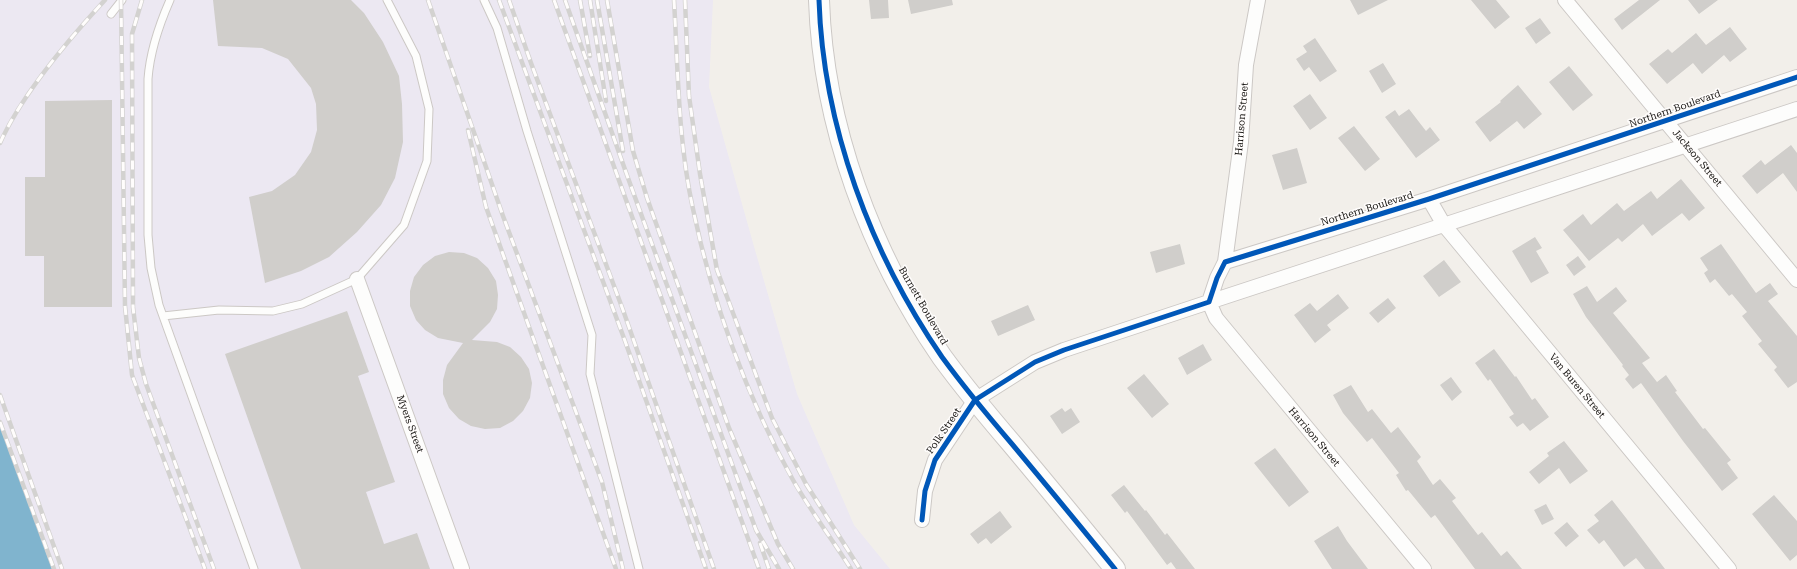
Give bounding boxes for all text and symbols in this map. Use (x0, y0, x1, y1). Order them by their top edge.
street label: Harrison Street (1233, 82, 1251, 156)
street label: Northern Boulevard (1628, 88, 1722, 130)
street label: Jackson Street (1670, 127, 1724, 189)
street label: Northern Boulevard (1319, 189, 1415, 229)
street label: Burnett Boulevard (896, 265, 950, 347)
street label: Van Buren Street (1546, 351, 1608, 421)
street label: Myers Street (394, 393, 426, 455)
street label: Harrison Street (1286, 405, 1342, 469)
street label: Polk Street (924, 406, 964, 456)

